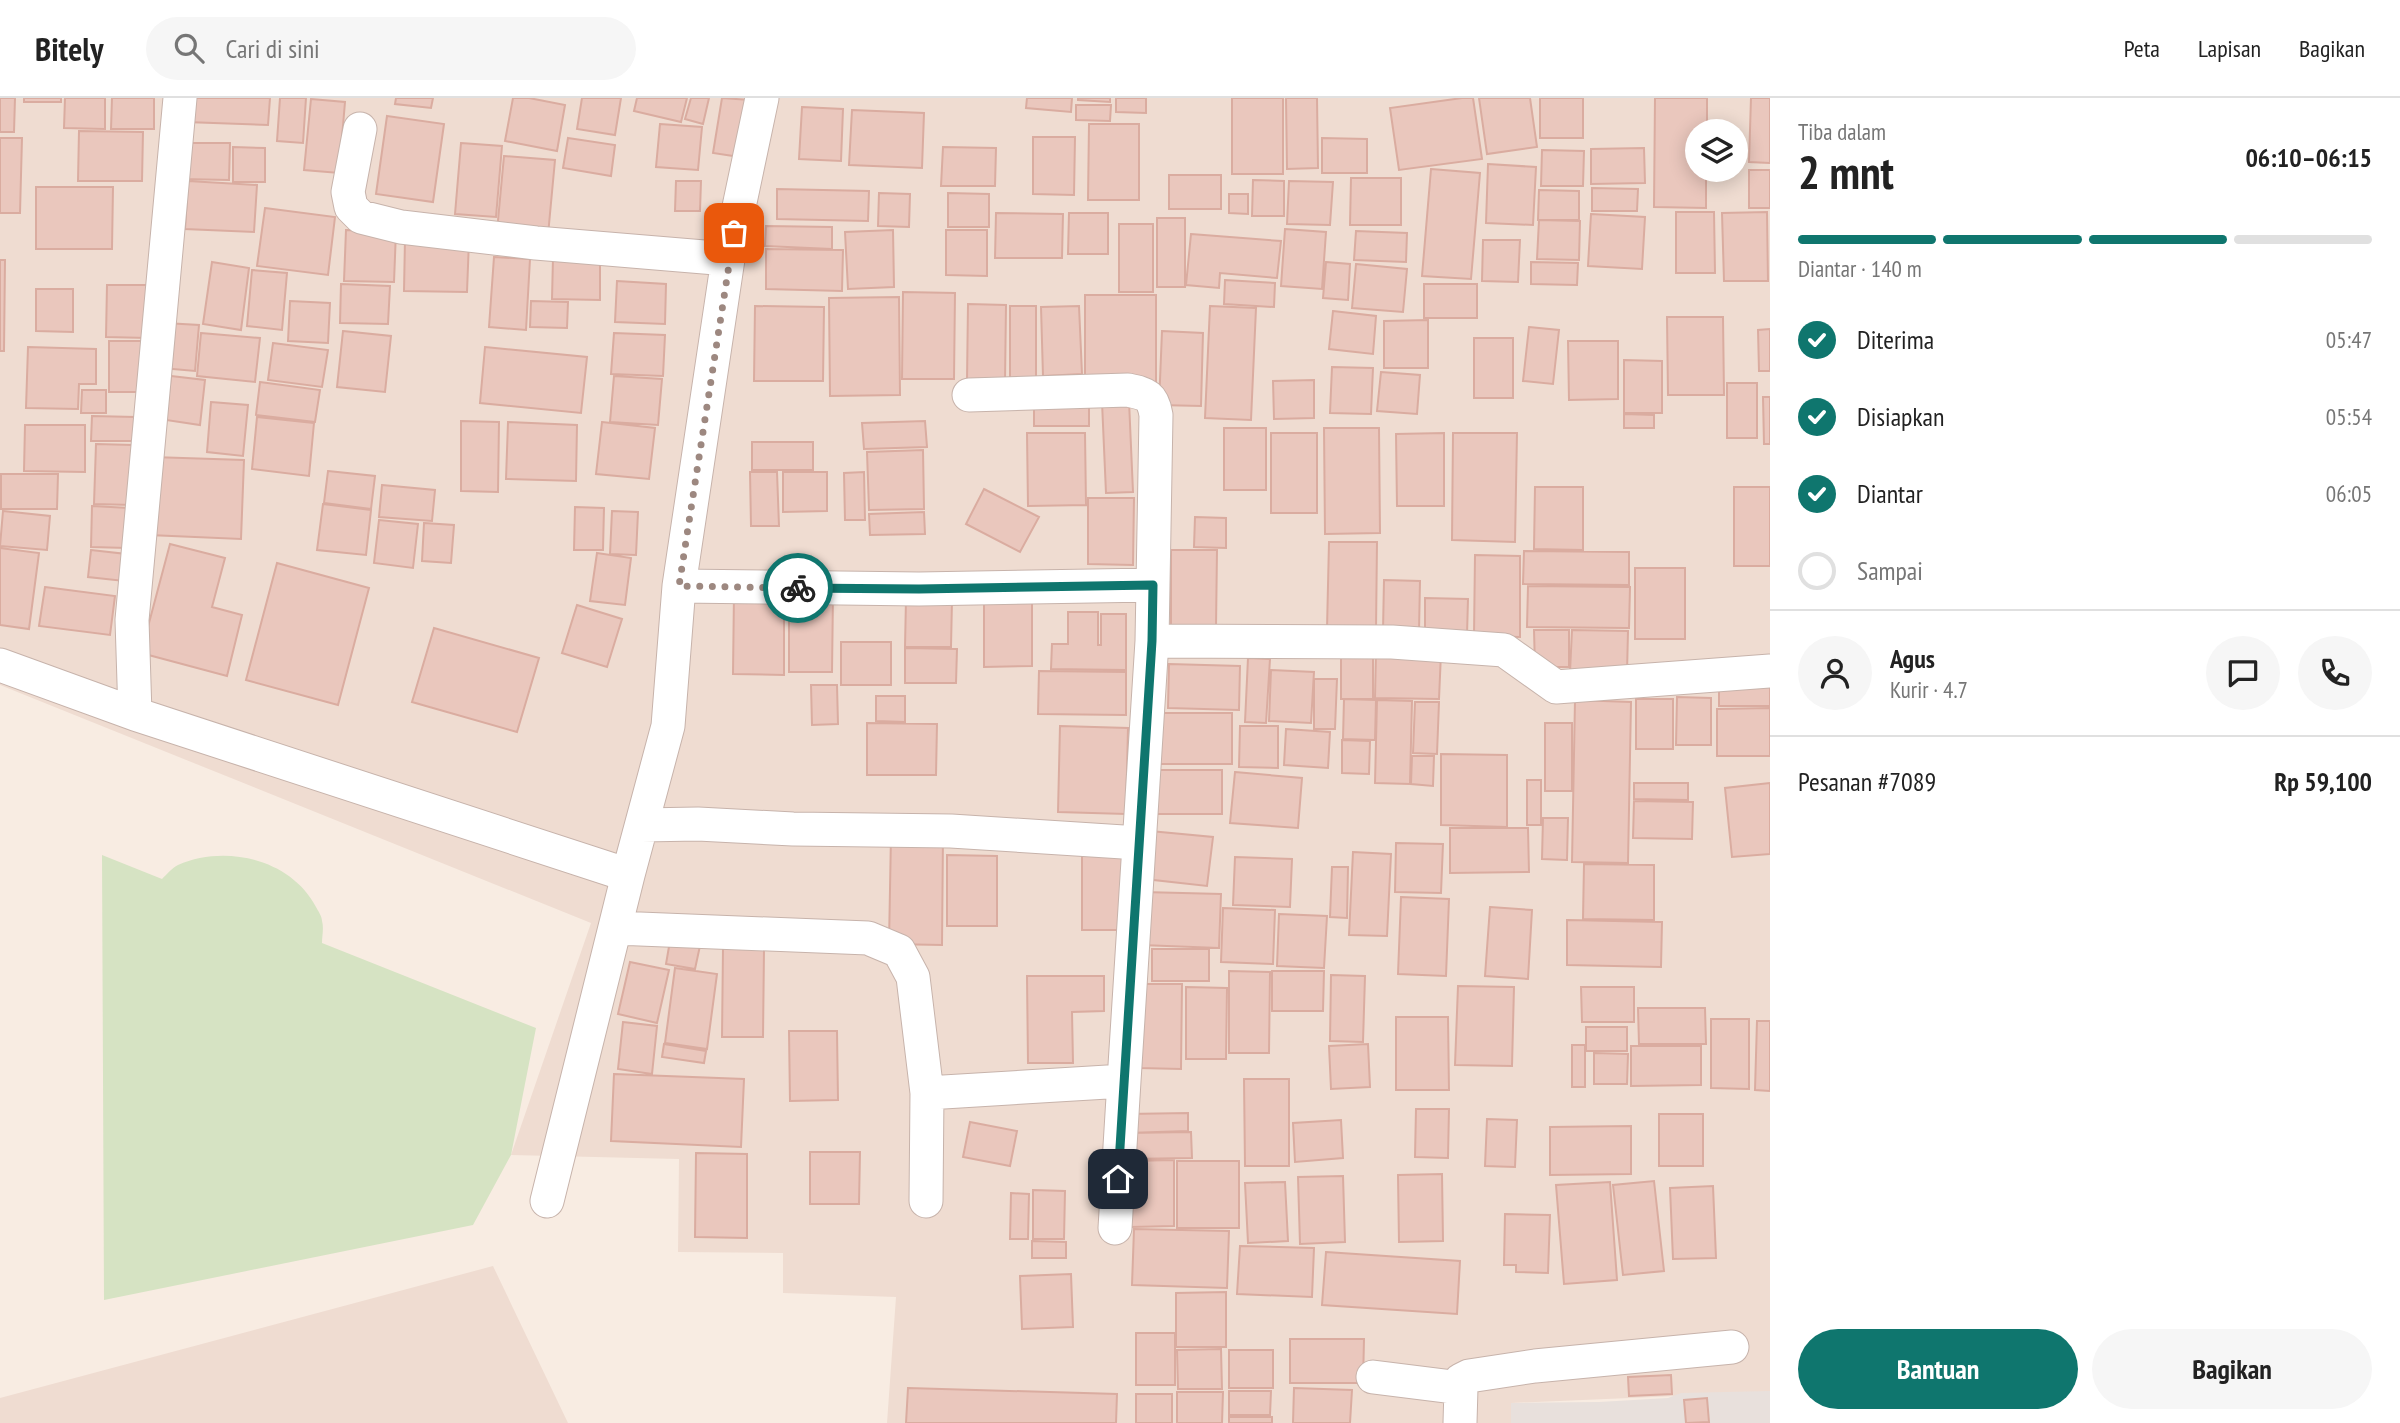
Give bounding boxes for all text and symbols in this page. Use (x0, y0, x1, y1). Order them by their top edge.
search box (146, 17, 636, 80)
text: Bitely (35, 27, 104, 70)
icon: search (170, 29, 208, 67)
text: Cari di sini (226, 32, 320, 65)
text: Peta (2124, 33, 2160, 64)
text: Lapisan (2198, 33, 2261, 64)
text: Bagikan (2299, 33, 2365, 64)
text: Tiba dalam (1798, 117, 1886, 146)
map controls (1685, 119, 1748, 182)
button: layers (1685, 119, 1748, 182)
text: 06:10–06:15 (2245, 141, 2372, 174)
text: 2 mnt (1798, 142, 1894, 202)
pin (704, 203, 764, 263)
icon: bag (715, 214, 753, 252)
text: Diantar · 140 m (1798, 254, 1922, 283)
icon: check (1798, 321, 1836, 359)
text: Diterima (1857, 323, 1934, 356)
text: 05:47 (2326, 325, 2372, 354)
icon: check (1798, 398, 1836, 436)
text: Disiapkan (1857, 400, 1944, 433)
text: 05:54 (2326, 402, 2372, 431)
icon: check (1798, 475, 1836, 513)
text: Diantar (1857, 477, 1923, 510)
text: 06:05 (2326, 479, 2372, 508)
courier (763, 553, 833, 623)
text: Sampai (1857, 554, 1923, 587)
icon: bike (779, 569, 817, 607)
button: person (1798, 636, 1872, 710)
button: chat (2206, 636, 2280, 710)
button: phone (2298, 636, 2372, 710)
text: Agus (1890, 642, 1935, 675)
text: Kurir · 4.7 (1890, 675, 1968, 704)
text: Pesanan #7089 (1798, 765, 1936, 798)
text: Rp 59,100 (2274, 765, 2372, 798)
pin (1088, 1149, 1148, 1209)
icon: home (1099, 1160, 1137, 1198)
button: Bantuan (1798, 1329, 2078, 1409)
button: Bagikan (2092, 1329, 2372, 1409)

